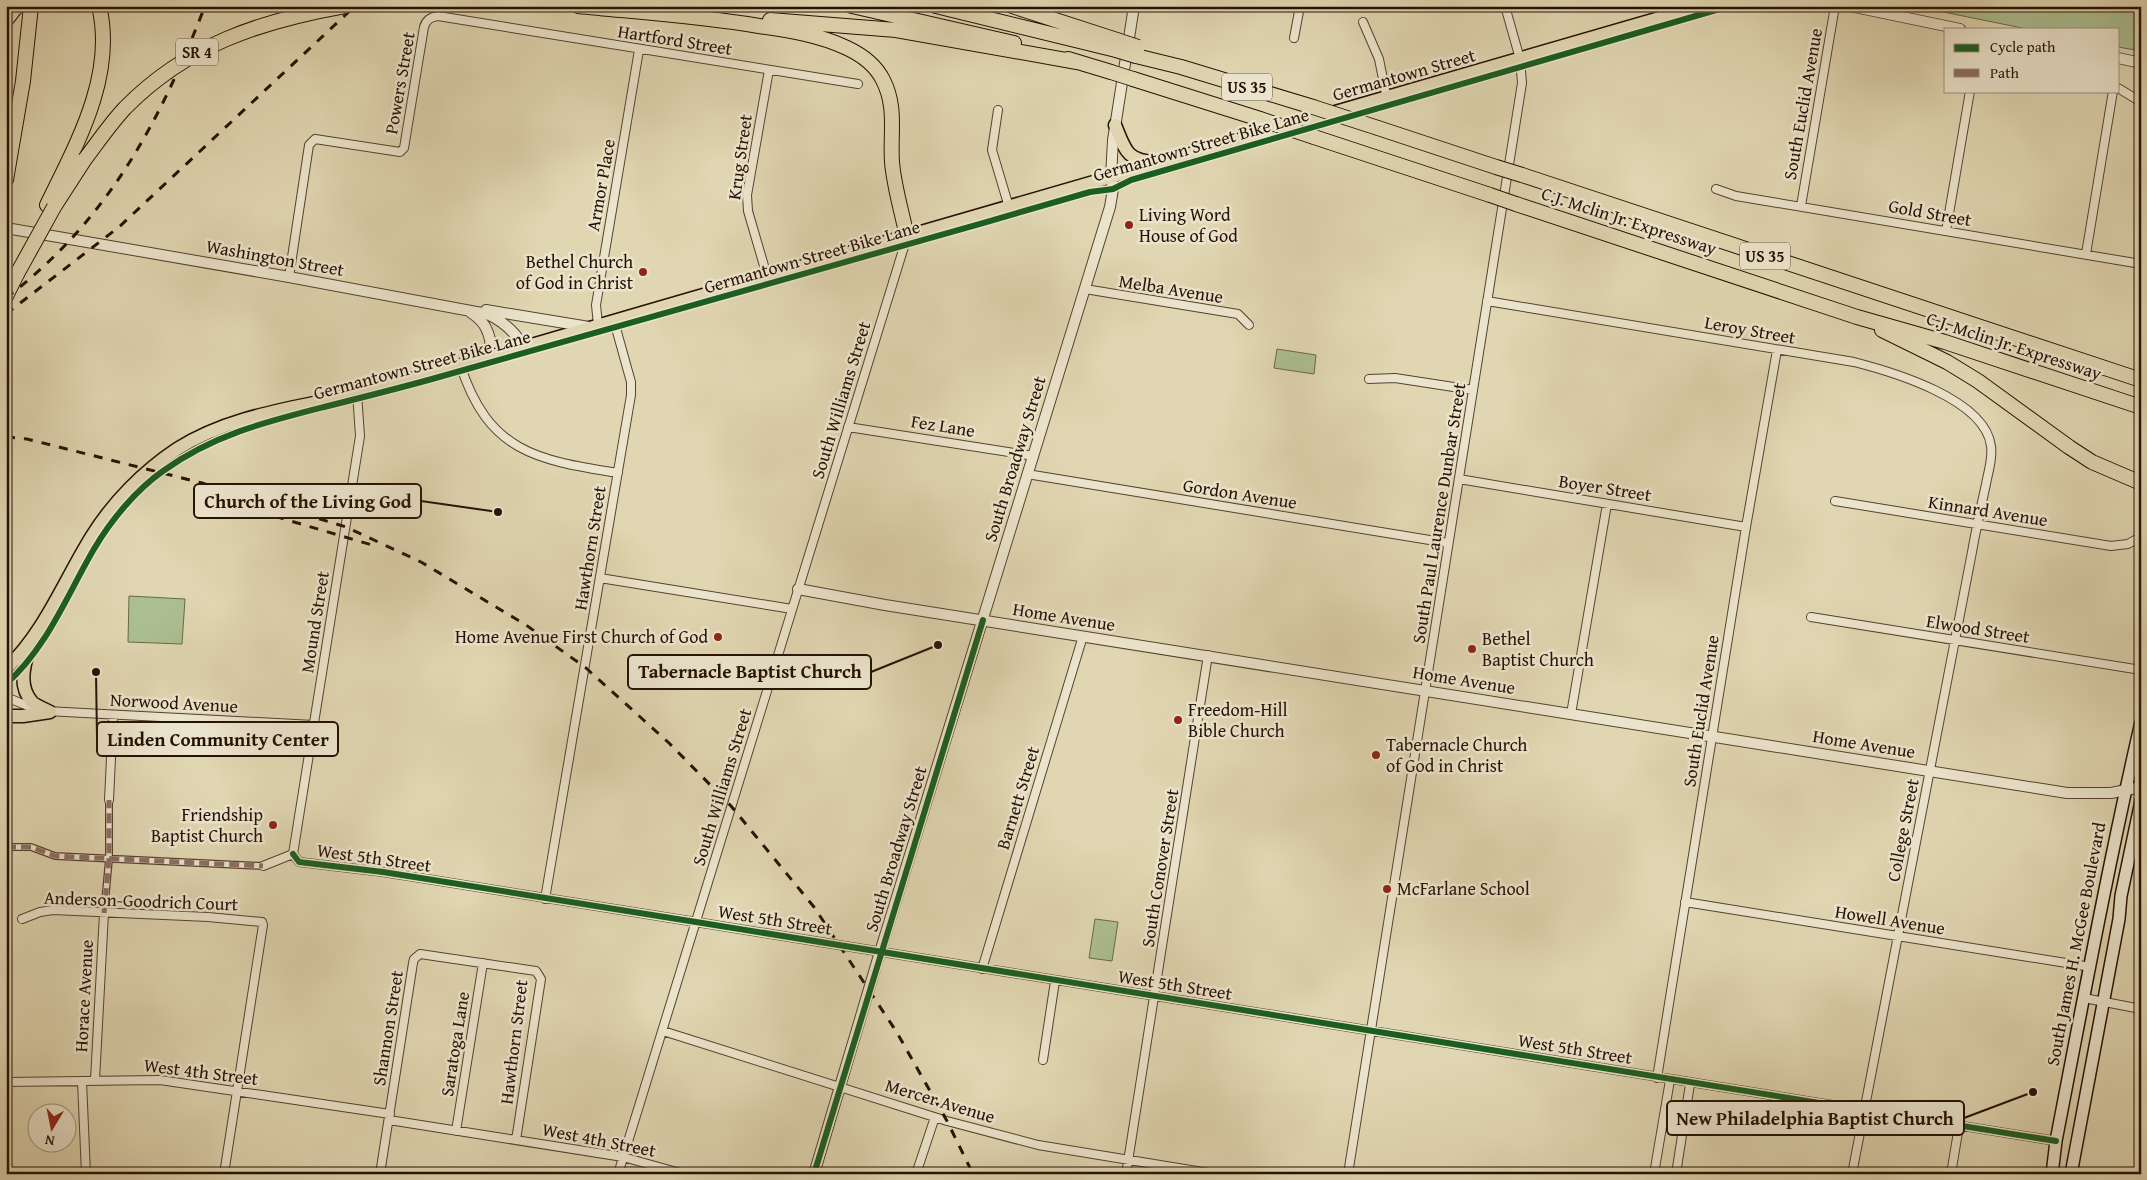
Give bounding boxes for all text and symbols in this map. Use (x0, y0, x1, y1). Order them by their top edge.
street label: Hartford Street (616, 17, 735, 62)
street label: South Euclid Avenue (1776, 26, 1829, 182)
legend (1944, 28, 2120, 92)
street label: Powers Street (377, 29, 422, 136)
text: Cycle path (1990, 36, 2056, 57)
road number: SR 4 (176, 38, 218, 66)
street label: Germantown Street (1329, 41, 1479, 108)
text: Path (1990, 62, 2019, 83)
road number: US 35 (1222, 74, 1272, 100)
street label: Germantown Street Bike Lane (1090, 101, 1312, 188)
street label: Krug Street (720, 112, 759, 202)
street label: Armor Place (579, 137, 622, 233)
street label: C.J. Mclin Jr. Expressway (1538, 179, 1720, 262)
street label: Gold Street (1886, 192, 1974, 233)
place label: Living Word House of God (1139, 201, 1238, 249)
street label: Germantown Street Bike Lane (701, 213, 923, 300)
marker: Living Word House of God (1123, 219, 1135, 231)
street label: Washington Street (204, 232, 347, 283)
road number: US 35 (1740, 242, 1790, 270)
place label: Bethel Church of God in Christ (516, 248, 634, 296)
marker: Bethel Church of God in Christ (637, 266, 649, 278)
street label: Melba Avenue (1117, 267, 1225, 310)
street label: C.J. Mclin Jr. Expressway (1923, 304, 2105, 387)
street label: Leroy Street (1702, 308, 1798, 351)
street label: South Williams Street (804, 317, 878, 482)
street label: Germantown Street Bike Lane (310, 323, 533, 407)
street label: South Broadway Street (976, 372, 1053, 545)
street label: South Paul Laurence Dunbar Street (1405, 380, 1473, 645)
street label: Fez Lane (909, 407, 977, 444)
street label: Boyer Street (1557, 467, 1654, 508)
street label: Gordon Avenue (1181, 471, 1299, 516)
street label: Hawthorn Street (566, 483, 613, 612)
callout: Church of the Living God (194, 484, 421, 518)
text: Church of the Living God (204, 487, 412, 515)
street label: Kinnard Avenue (1926, 488, 2050, 533)
street label: Mound Street (293, 568, 336, 675)
street label: Home Avenue (1011, 595, 1117, 638)
street label: Elwood Street (1925, 607, 2032, 650)
place label: Home Avenue First Church of God (455, 623, 708, 650)
place label: Bethel Baptist Church (1482, 625, 1594, 673)
marker: Home Avenue First Church of God (712, 631, 724, 643)
street label: South Euclid Avenue (1675, 633, 1726, 789)
marker: Bethel Baptist Church (1466, 643, 1478, 655)
callout: Tabernacle Baptist Church (628, 655, 871, 689)
text: Tabernacle Baptist Church (638, 657, 862, 685)
street label: Home Avenue (1411, 658, 1517, 701)
street label: Norwood Avenue (109, 686, 239, 719)
place label: Freedom-Hill Bible Church (1188, 696, 1288, 744)
street label: South Williams Street (685, 704, 759, 869)
marker: Freedom-Hill Bible Church (1172, 714, 1184, 726)
callout: Linden Community Center (97, 722, 338, 756)
street label: Home Avenue (1811, 722, 1917, 765)
text: Linden Community Center (107, 725, 329, 753)
place label: Tabernacle Church of God in Christ (1386, 731, 1527, 779)
street label: Barnett Street (989, 742, 1046, 853)
marker: Tabernacle Church of God in Christ (1370, 749, 1382, 761)
street label: South Broadway Street (857, 762, 934, 935)
street label: College Street (1879, 775, 1926, 884)
street label: South Conover Street (1134, 786, 1185, 949)
place label: Friendship Baptist Church (151, 801, 263, 849)
marker: Friendship Baptist Church (267, 819, 279, 831)
street label: South James H. McGee Boulevard (2039, 819, 2112, 1068)
street label: West 5th Street (315, 836, 434, 879)
place label: McFarlane School (1397, 875, 1530, 902)
marker: McFarlane School (1381, 883, 1393, 895)
street label: Anderson-Goodrich Court (43, 884, 239, 917)
street label: West 5th Street (716, 897, 835, 942)
street label: Howell Avenue (1833, 897, 1947, 942)
street label: Horace Avenue (67, 939, 100, 1053)
street label: West 5th Street (1116, 962, 1235, 1007)
street label: Shannon Street (365, 968, 410, 1088)
street label: Hawthorn Street (492, 977, 535, 1106)
street label: Saratoga Lane (433, 990, 476, 1098)
street label: West 5th Street (1516, 1026, 1635, 1071)
street label: West 4th Street (142, 1051, 260, 1092)
street label: Mercer Avenue (882, 1071, 998, 1130)
callout: New Philadelphia Baptist Church (1667, 1101, 1964, 1135)
north arrow (28, 1102, 78, 1152)
text: New Philadelphia Baptist Church (1676, 1104, 1955, 1132)
street label: West 4th Street (540, 1115, 659, 1164)
text: N (43, 1130, 56, 1151)

